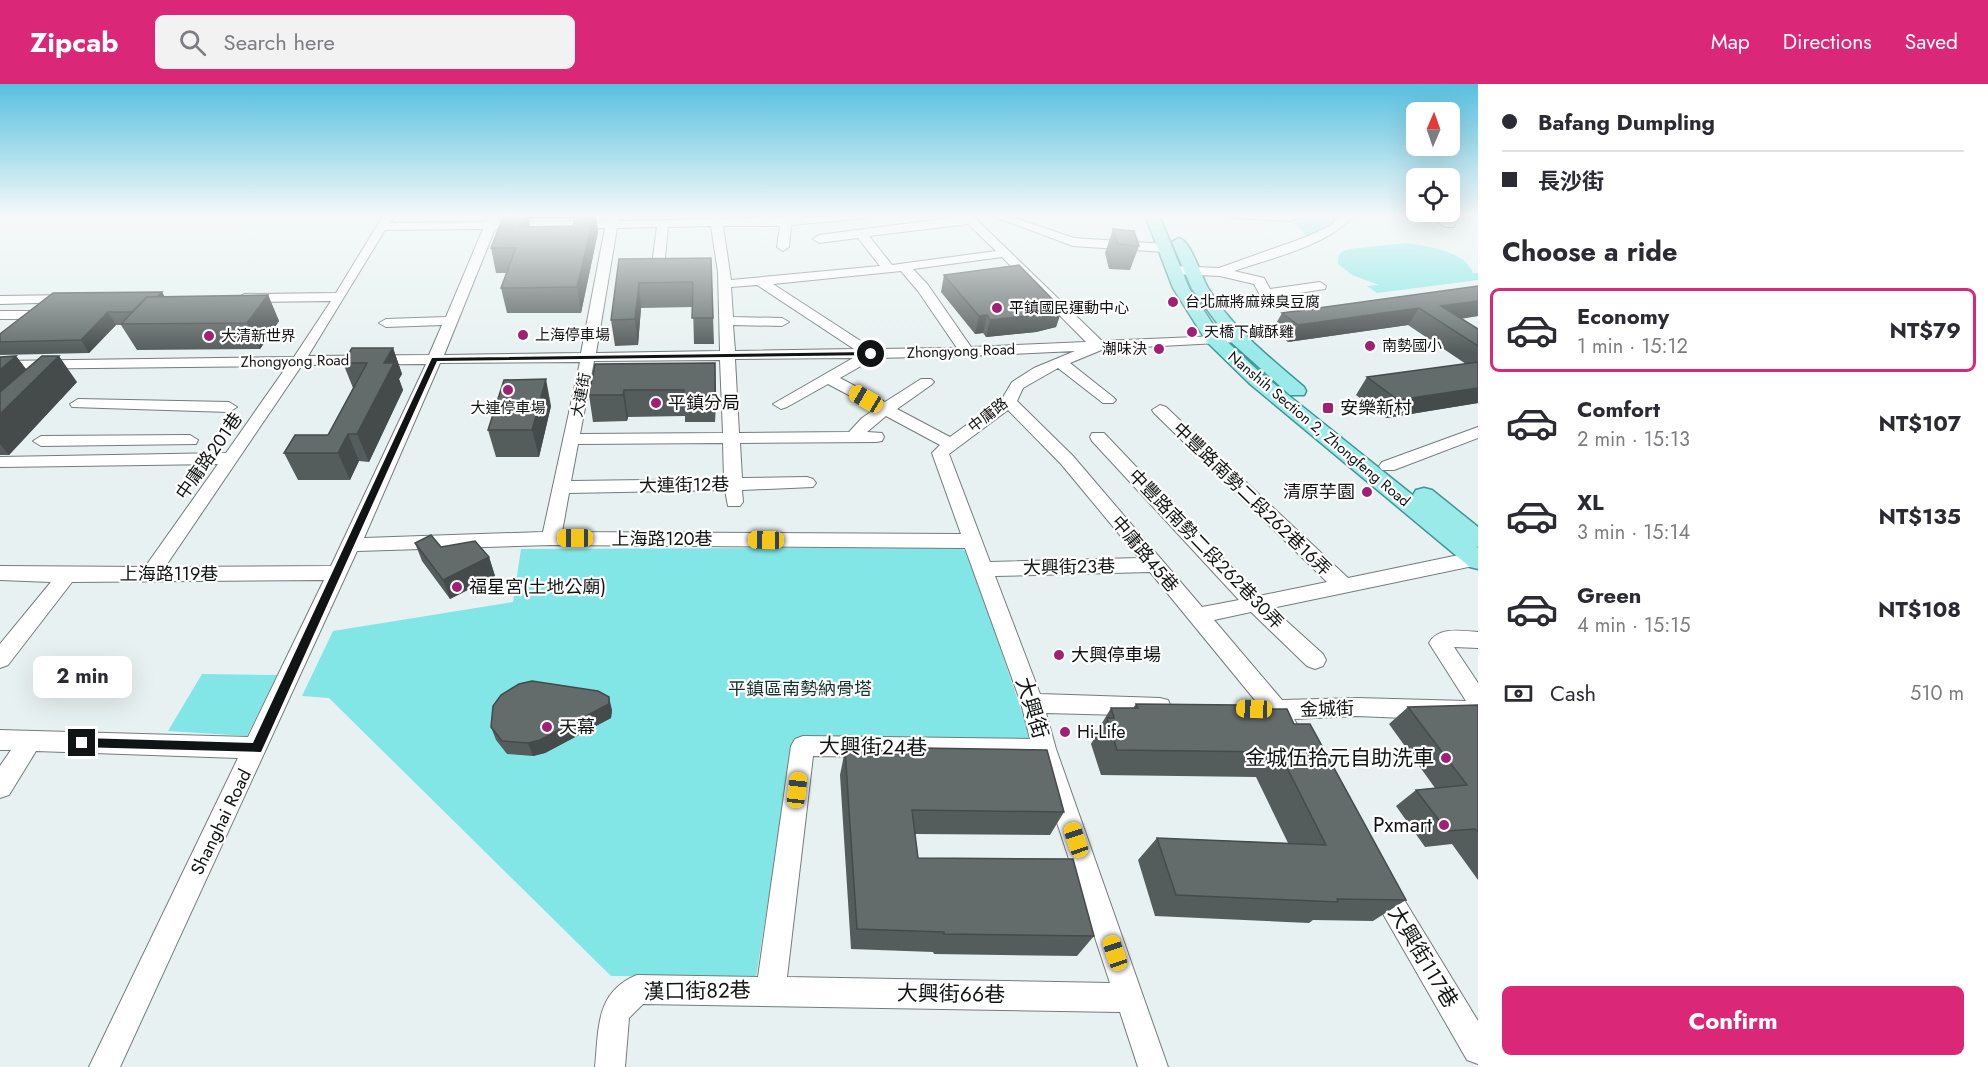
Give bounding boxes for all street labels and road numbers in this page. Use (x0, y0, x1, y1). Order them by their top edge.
street label: Zhongyong Road (906, 338, 1016, 364)
street label: Nanshih Section 2, Zhongfeng Road (1223, 346, 1415, 512)
street label: Zhongyong Road (241, 349, 349, 373)
street label: 大連街 (566, 371, 596, 419)
street label: 中庸路 (963, 392, 1013, 438)
street label: 中庸路201巷 (169, 407, 249, 505)
street label: 中豐路南勢二段262巷16弄 (1167, 416, 1337, 582)
street label: 中豐路南勢二段262巷30弄 (1122, 463, 1290, 635)
street label: 大連街12巷 (639, 471, 729, 499)
street label: 中庸路45巷 (1105, 510, 1185, 598)
street label: 上海路120巷 (611, 526, 713, 552)
street label: 大興街23巷 (1023, 553, 1115, 581)
street label: 上海路119巷 (120, 561, 218, 587)
street label: 大興街 (1008, 673, 1056, 743)
street label: 金城街 (1300, 695, 1354, 723)
street label: 大興街24巷 (819, 731, 927, 763)
street label: Shanghai Road (184, 765, 258, 879)
street label: 大興街117巷 (1381, 900, 1465, 1014)
street label: 漢口街82巷 (643, 975, 751, 1007)
street label: 大興街66巷 (897, 978, 1005, 1010)

